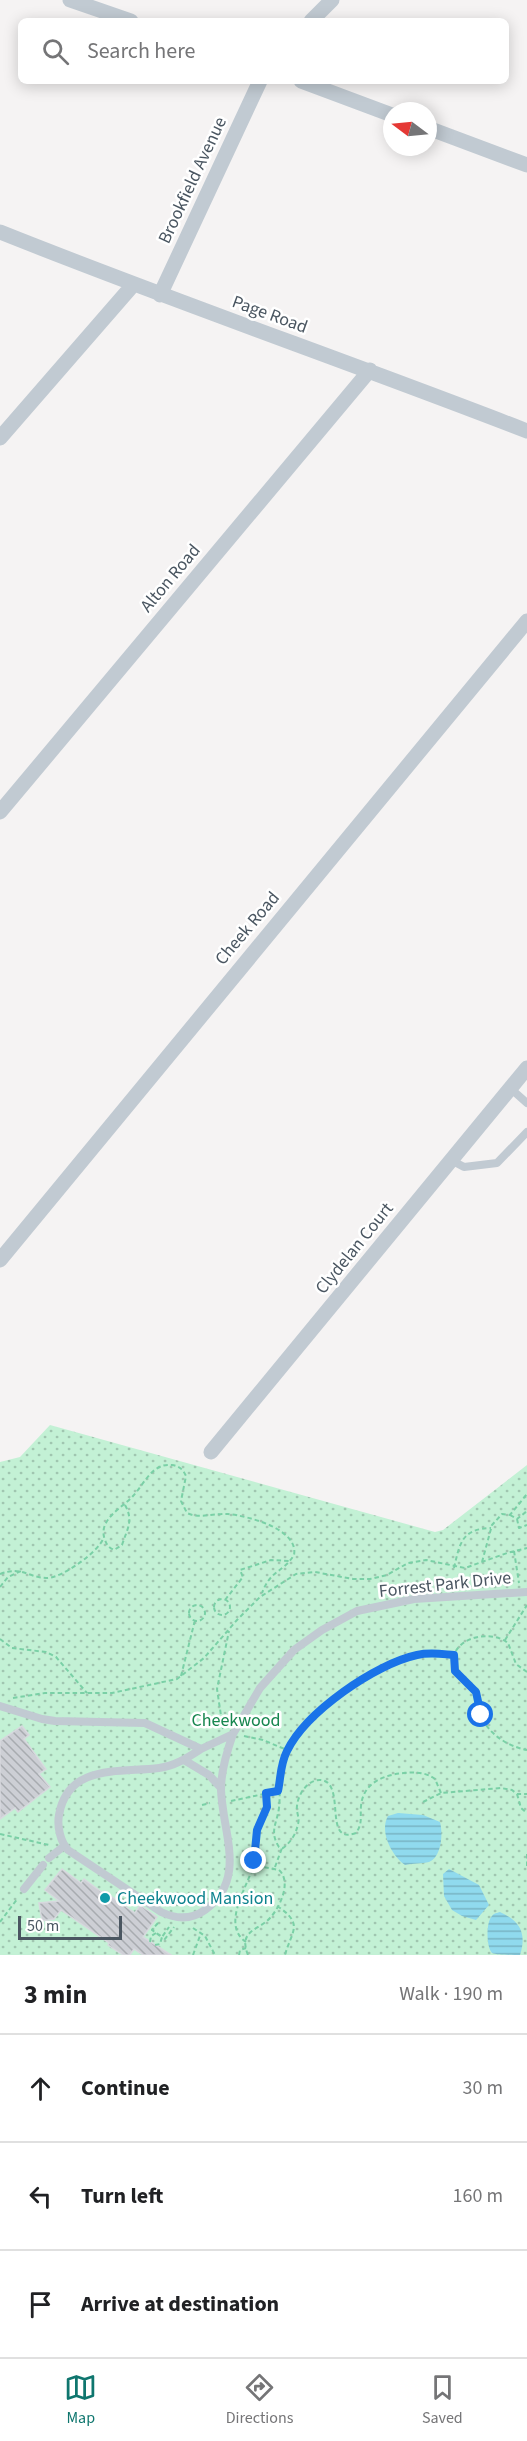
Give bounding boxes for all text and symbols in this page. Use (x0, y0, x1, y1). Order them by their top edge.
search box (18, 18, 509, 84)
icon: search (39, 35, 72, 68)
text: Search here (87, 35, 195, 67)
north arrow (383, 102, 437, 156)
street label: Brookfield Avenue (152, 113, 233, 248)
street label: Page Road (229, 289, 311, 340)
street label: Alton Road (134, 539, 206, 618)
street label: Cheek Road (209, 886, 286, 970)
street label: Clydelan Court (310, 1197, 399, 1299)
street label: Forrest Park Drive (378, 1565, 512, 1604)
route start (467, 1701, 493, 1727)
park label: Cheekwood (191, 1708, 281, 1733)
route end (240, 1847, 266, 1873)
place label: Cheekwood Mansion (117, 1886, 273, 1911)
marker: Cheekwood Mansion (98, 1891, 112, 1905)
scale bar (18, 1913, 122, 1940)
text: 50 m (27, 1915, 59, 1937)
text: 3 min (24, 1976, 87, 2013)
text: Walk · 190 m (399, 1980, 503, 2008)
icon: ahead (24, 2072, 57, 2105)
text: Continue (81, 2072, 170, 2104)
text: 30 m (463, 2074, 503, 2102)
icon: left (24, 2180, 57, 2213)
text: Turn left (81, 2180, 163, 2212)
text: 160 m (453, 2182, 503, 2210)
icon: arrive (24, 2288, 57, 2321)
text: Arrive at destination (81, 2288, 279, 2320)
tab: Map (64, 2371, 97, 2429)
tab: Directions (226, 2371, 293, 2429)
tab: Saved (422, 2371, 463, 2429)

